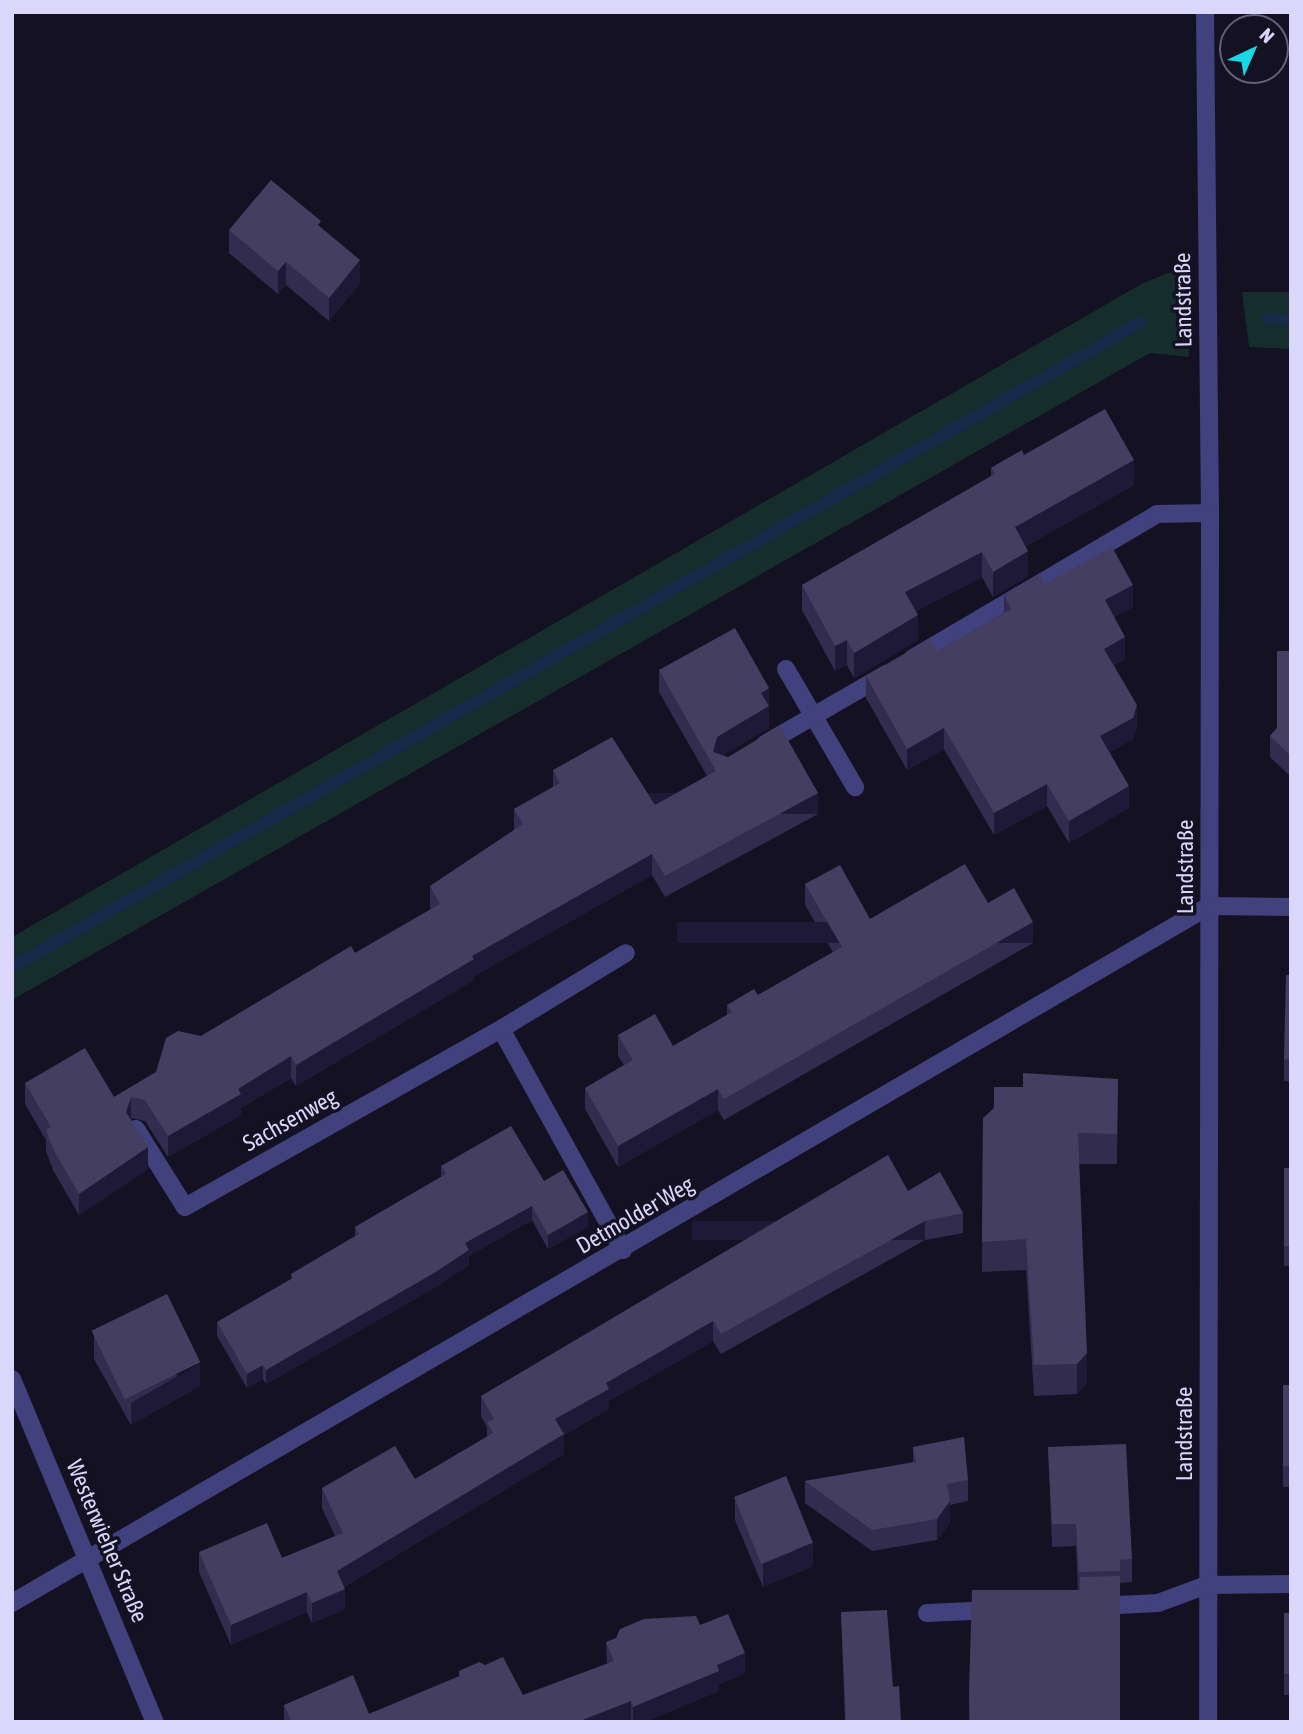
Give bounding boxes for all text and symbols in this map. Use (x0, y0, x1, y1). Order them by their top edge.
north arrow (1219, 14, 1289, 84)
text: N (1256, 24, 1279, 47)
street label: Landstraße (1168, 252, 1198, 348)
street label: Landstraße (1171, 820, 1199, 914)
street label: Sachsenweg (238, 1083, 342, 1157)
street label: Detmolder Weg (571, 1170, 699, 1260)
street label: Landstraße (1170, 1387, 1198, 1481)
street label: Westerwieher Straße (60, 1456, 154, 1626)

